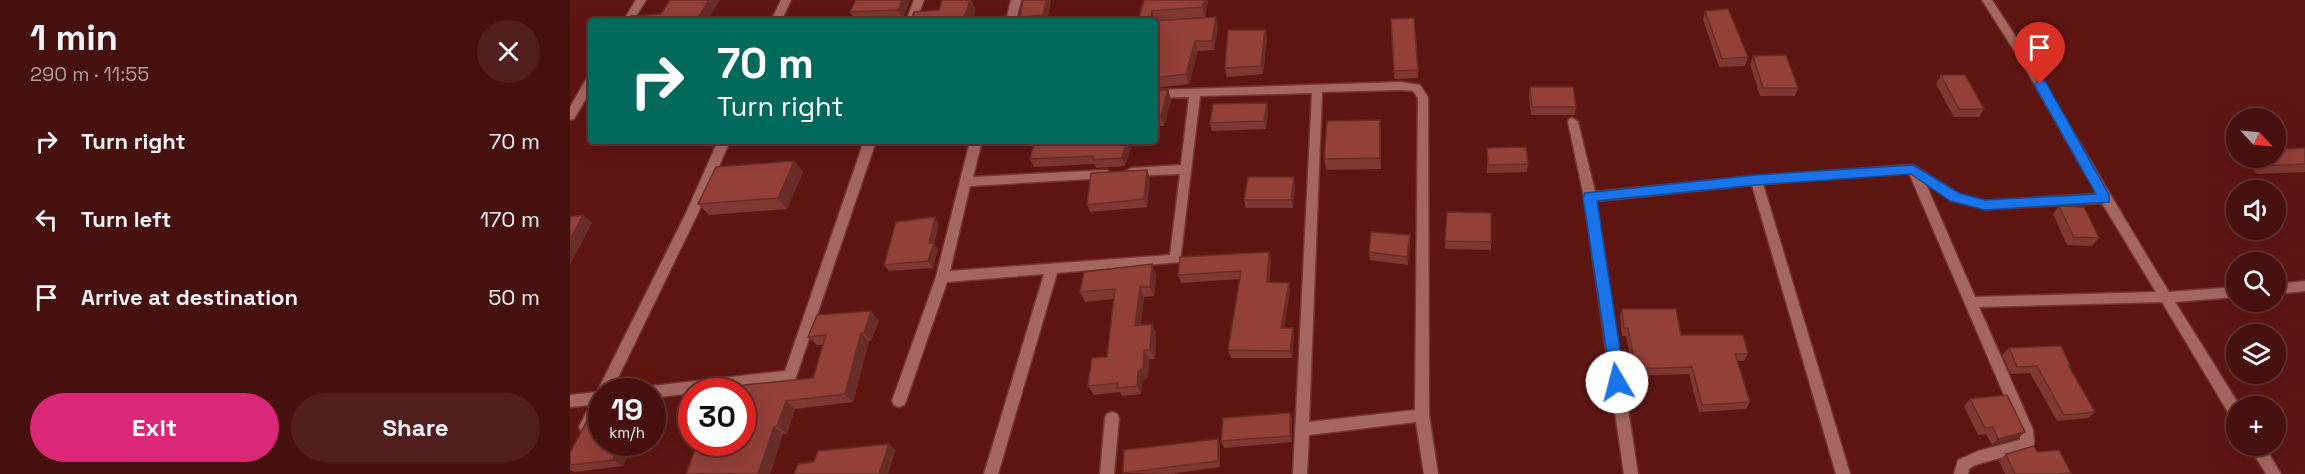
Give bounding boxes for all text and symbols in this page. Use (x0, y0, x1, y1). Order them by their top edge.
text: 1 min (30, 15, 118, 61)
button: close (477, 20, 540, 83)
pin (2014, 22, 2065, 84)
icon: arrive (2023, 31, 2056, 64)
text: 70 m (717, 37, 814, 90)
icon: right (618, 42, 696, 120)
text: 290 m · 11:55 (30, 61, 149, 87)
text: Turn right (717, 89, 844, 124)
north arrow (2226, 108, 2286, 168)
map controls (2226, 108, 2286, 456)
icon: right (30, 125, 63, 158)
text: Turn right (81, 127, 186, 155)
text: 70 m (489, 127, 540, 155)
button: sound (2226, 180, 2286, 240)
icon: left (30, 203, 63, 236)
text: Turn left (81, 205, 171, 233)
text: 170 m (480, 205, 540, 233)
button: search (2226, 252, 2286, 312)
icon: arrive (30, 281, 63, 314)
text: Arrive at destination (81, 283, 298, 311)
text: 50 m (488, 283, 540, 311)
button: layers (2226, 324, 2286, 384)
position arrow (1585, 350, 1649, 414)
speed limit sign: 30 (678, 378, 756, 456)
text: 19 (611, 390, 643, 429)
button: Exit (30, 393, 279, 462)
button: Share (291, 393, 540, 462)
button: + (2226, 396, 2286, 456)
text: km/h (609, 423, 645, 442)

